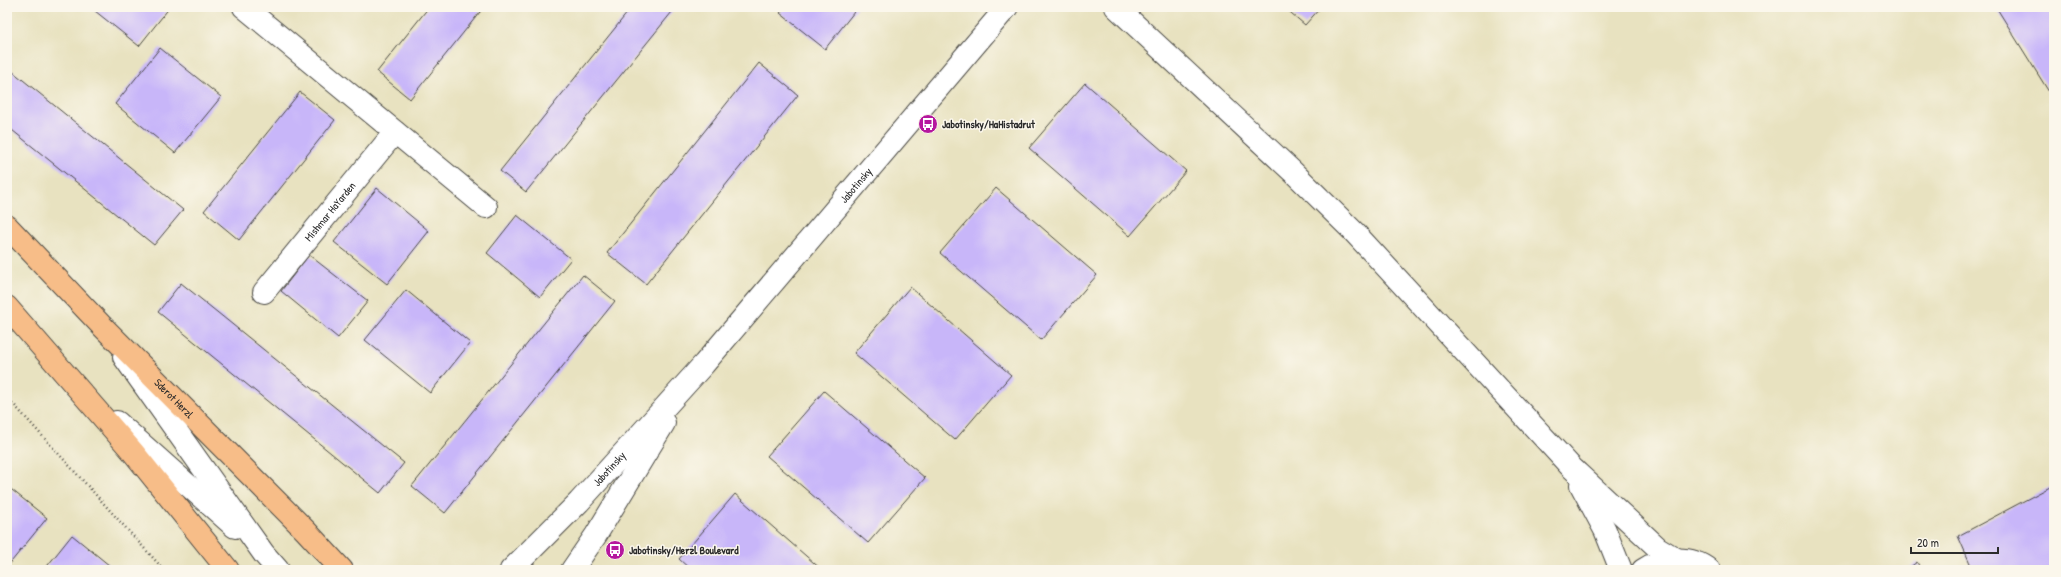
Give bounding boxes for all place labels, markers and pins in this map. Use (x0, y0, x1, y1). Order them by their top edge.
bus stop icon: Jabotinsky/HaHistadrut (917, 113, 939, 135)
place label: Jabotinsky/HaHistadrut (942, 117, 1036, 132)
bus stop icon: Jabotinsky/Herzl Boulevard (604, 539, 626, 561)
place label: Jabotinsky/Herzl Boulevard (629, 543, 739, 558)

